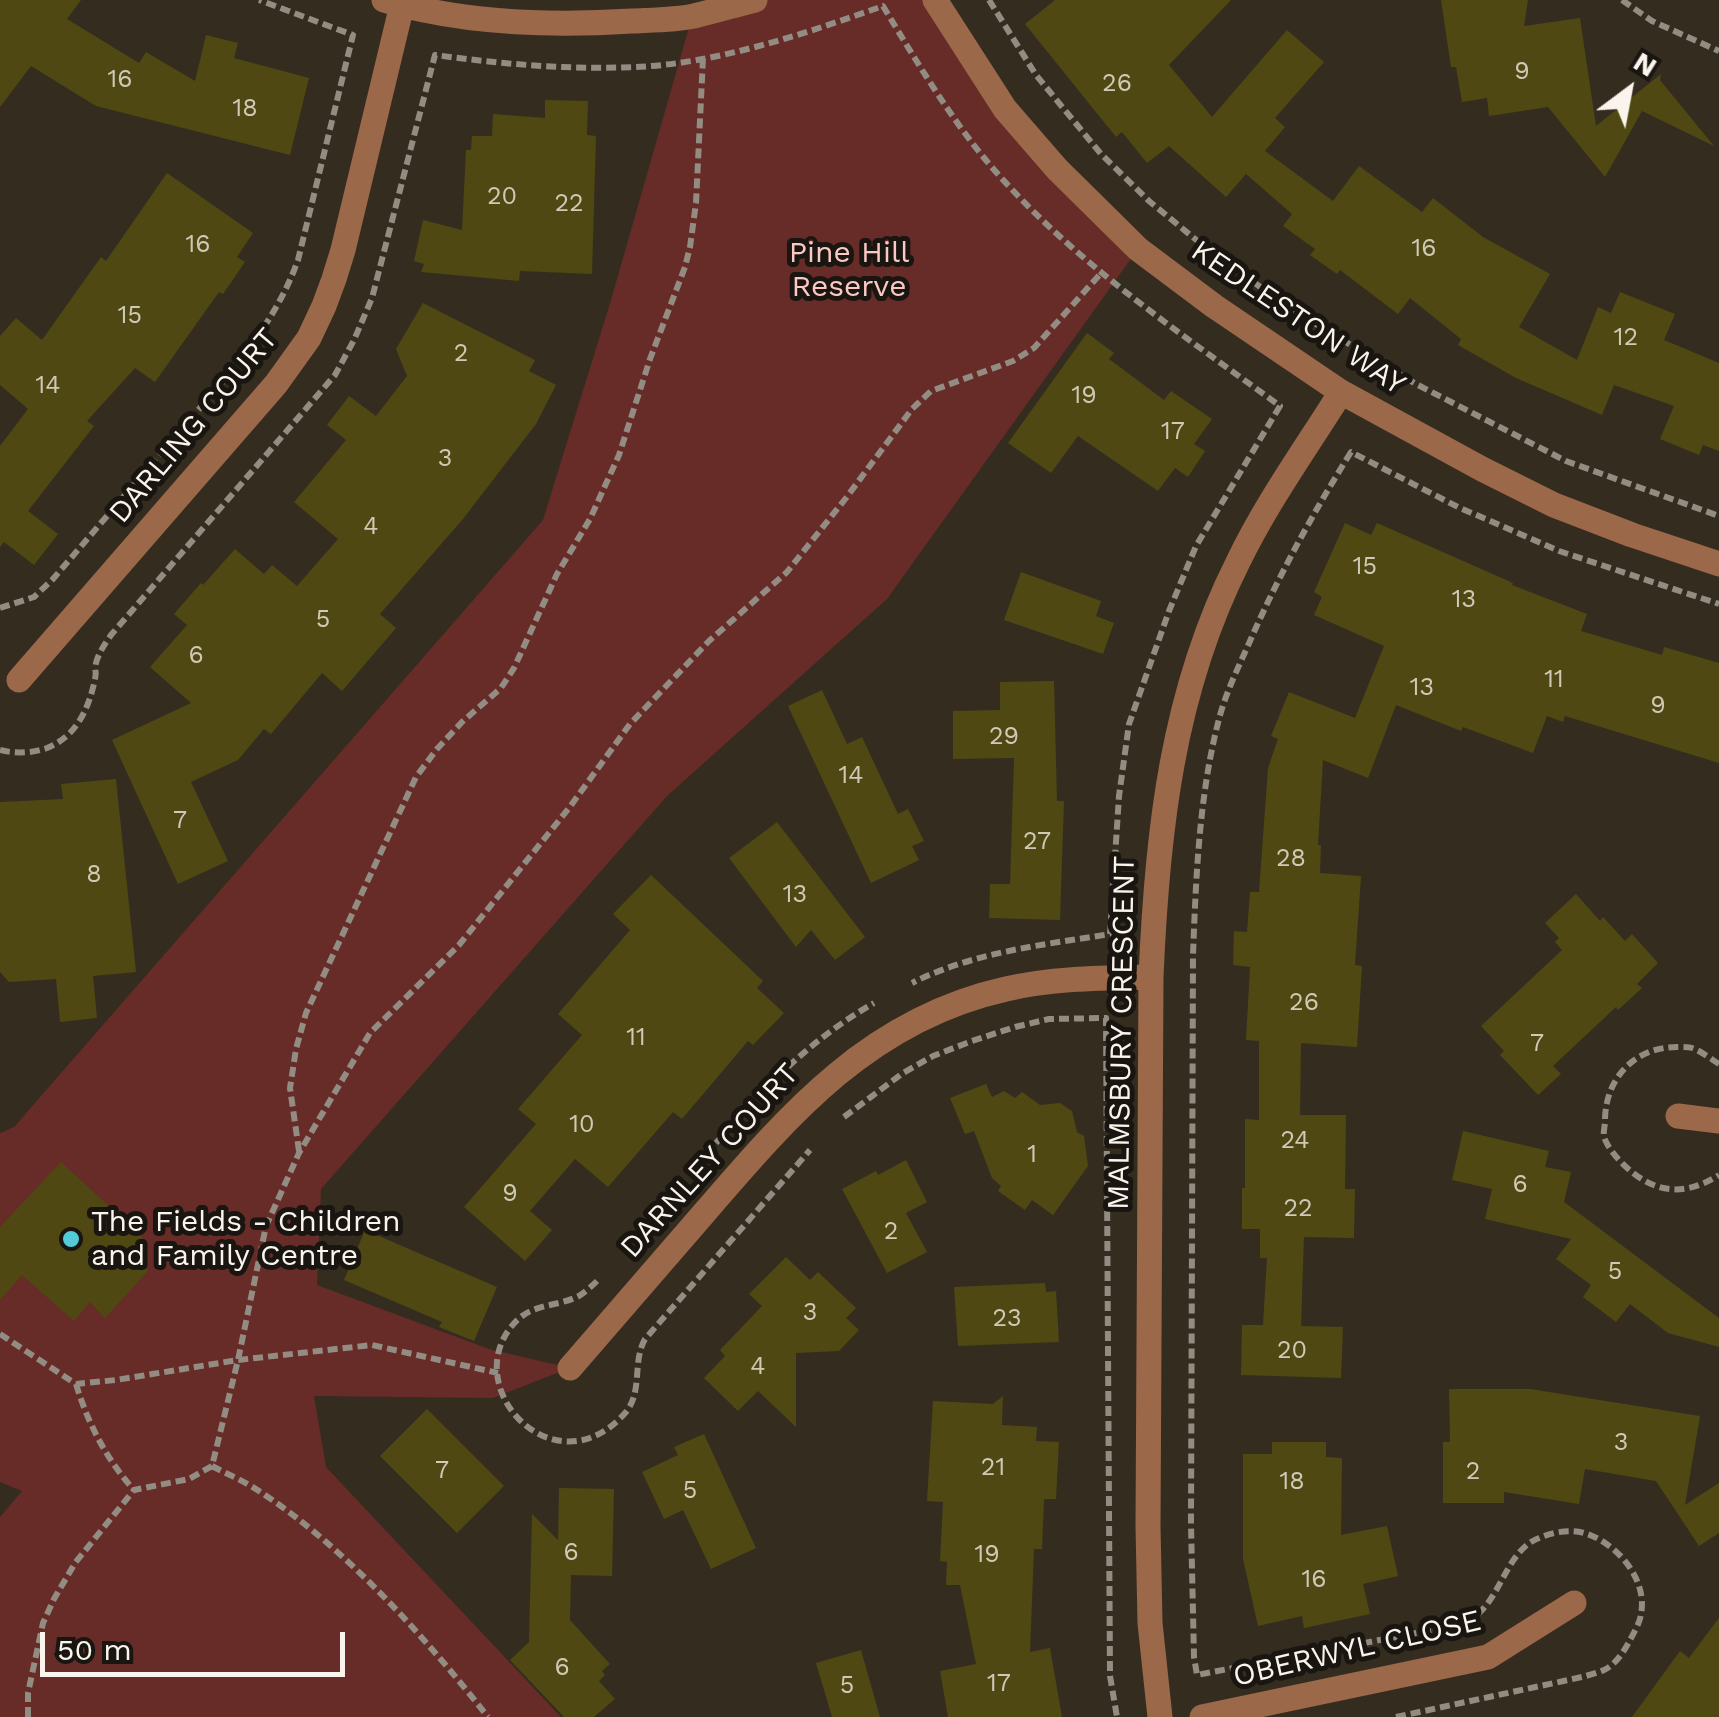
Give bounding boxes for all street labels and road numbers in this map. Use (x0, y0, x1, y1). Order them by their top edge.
street label: KEDLESTON WAY (1184, 233, 1412, 403)
street label: DARLING COURT (102, 321, 286, 531)
street label: MALMSBURY CRESCENT (1101, 855, 1143, 1211)
street label: DARNLEY COURT (613, 1056, 807, 1266)
street label: OBERWYL CLOSE (1230, 1603, 1484, 1695)

